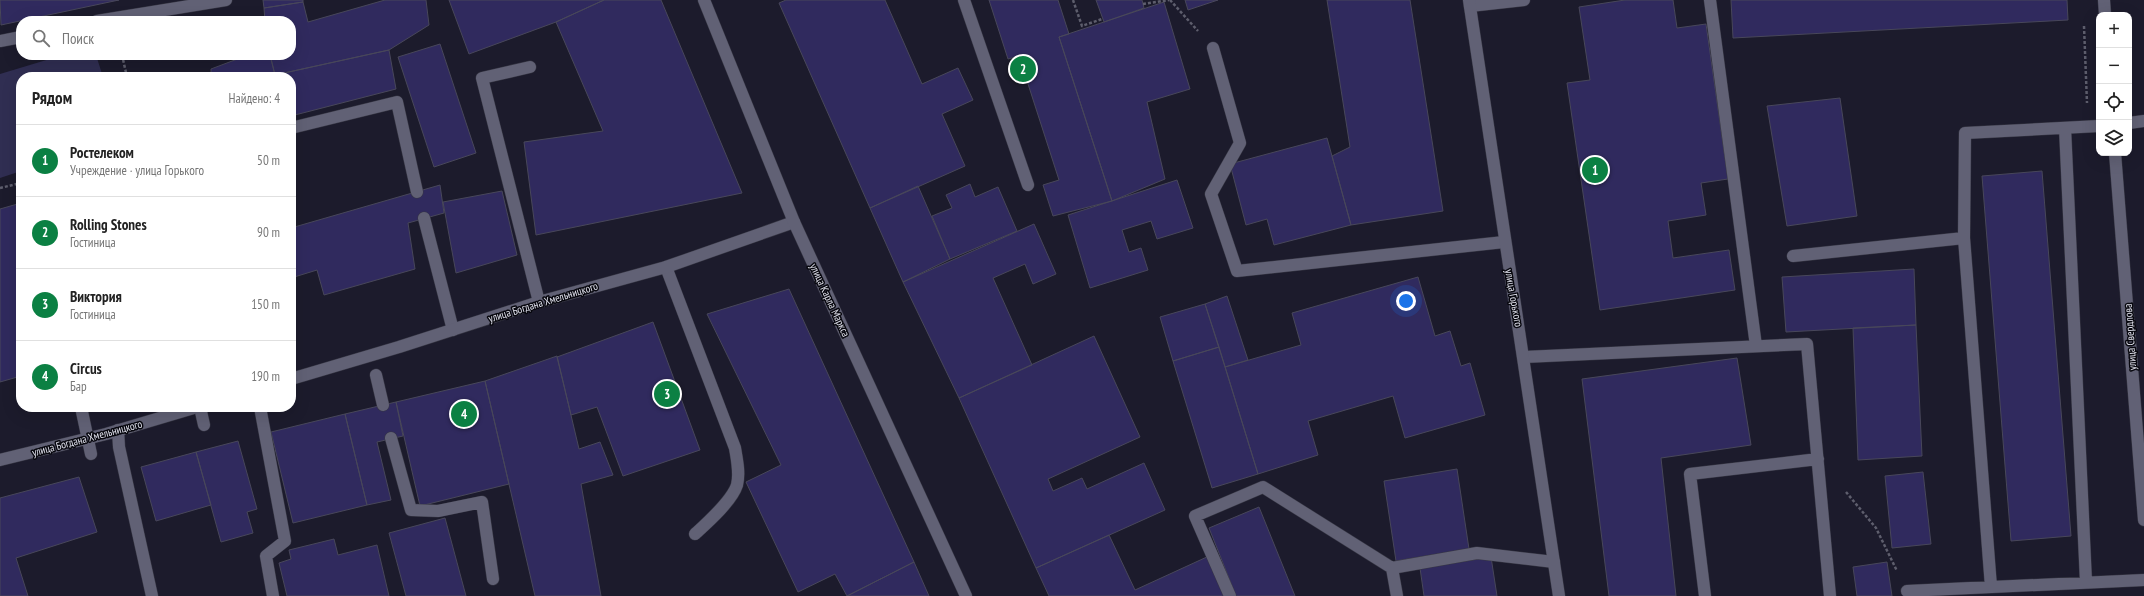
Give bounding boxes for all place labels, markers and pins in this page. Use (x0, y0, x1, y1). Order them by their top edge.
pin: 2 (1010, 54, 1036, 84)
pin: 1 (1582, 155, 1608, 185)
pin: 3 (654, 379, 680, 409)
pin: 4 (451, 399, 477, 429)

